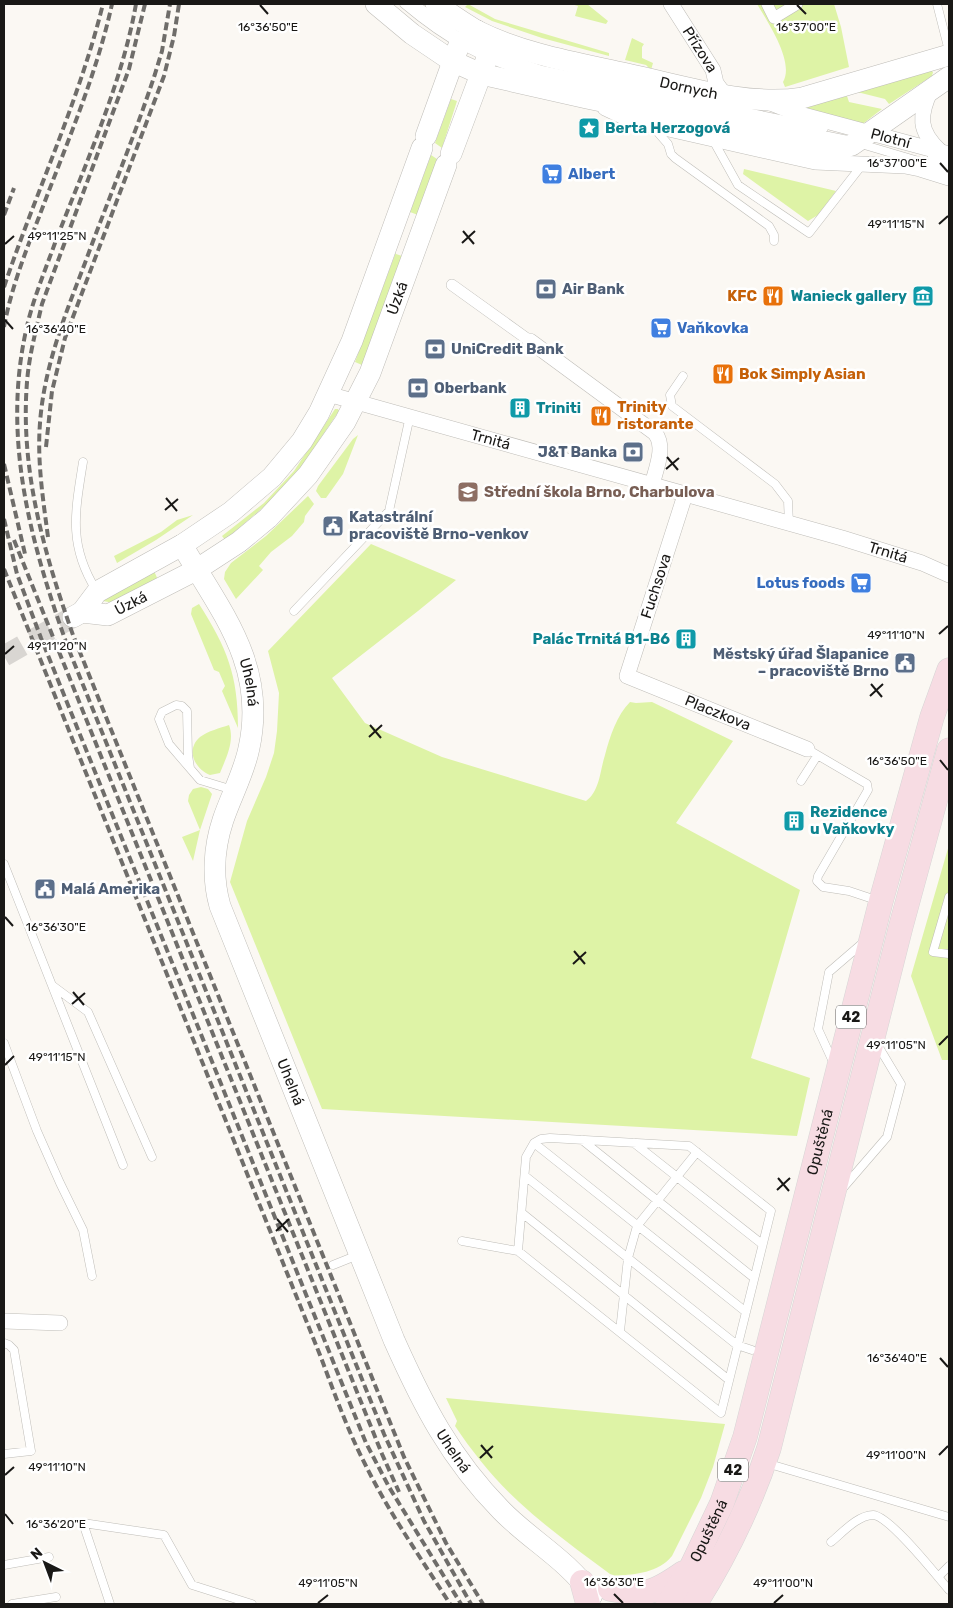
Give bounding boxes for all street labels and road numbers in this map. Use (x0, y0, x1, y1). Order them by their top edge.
street label: Přízova (679, 23, 721, 76)
street label: Dornych (658, 73, 719, 103)
street label: Plotní (869, 124, 914, 153)
street label: Úzká (383, 279, 412, 317)
street label: Trnitá (469, 426, 512, 454)
street label: Trnitá (866, 538, 910, 567)
street label: Fuchsova (637, 551, 675, 621)
street label: Úzká (112, 587, 150, 619)
street label: Uhelná (235, 656, 262, 707)
street label: Placzkova (682, 691, 753, 734)
road number: 42 (836, 1006, 866, 1028)
street label: Uhelná (273, 1056, 308, 1108)
street label: Opuštěná (803, 1107, 837, 1177)
street label: Uhelná (432, 1426, 474, 1477)
road number: 42 (718, 1458, 748, 1482)
street label: Opuštěná (686, 1496, 731, 1565)

